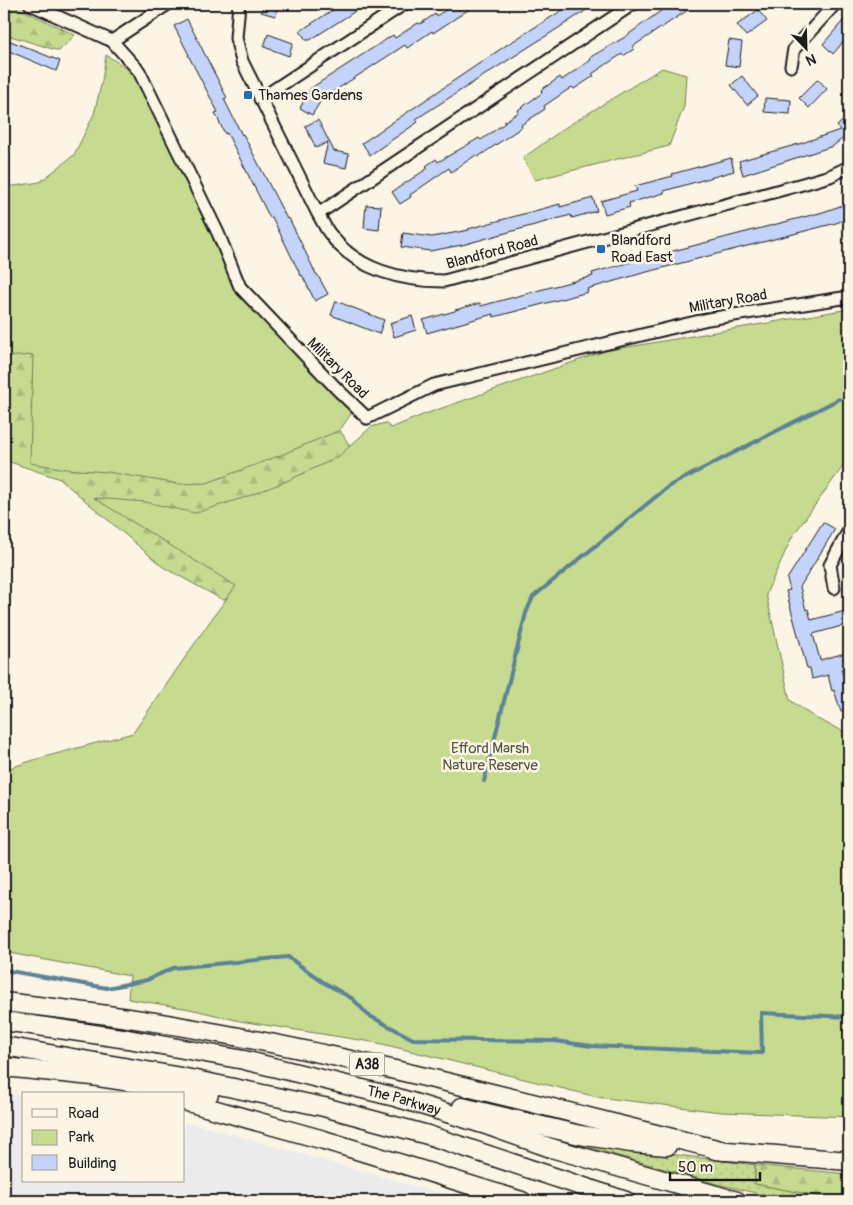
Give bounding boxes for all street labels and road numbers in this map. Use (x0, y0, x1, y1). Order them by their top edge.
street label: Blandford Road (444, 231, 540, 274)
street label: Military Road (688, 285, 769, 318)
street label: Military Road (303, 334, 372, 403)
road number: A38 (350, 1052, 384, 1076)
street label: The Parkway (365, 1081, 443, 1121)

